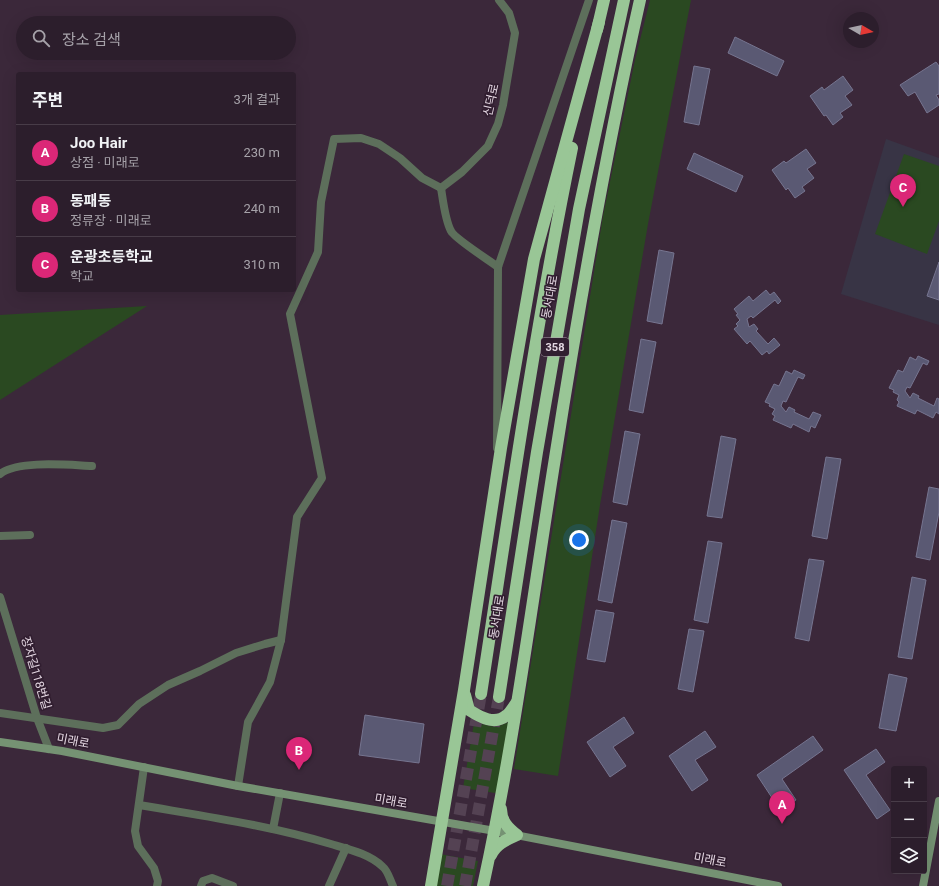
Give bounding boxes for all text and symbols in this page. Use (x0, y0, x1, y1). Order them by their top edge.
north arrow (843, 12, 879, 48)
search box (16, 16, 296, 60)
icon: search (30, 27, 52, 49)
text: 장소 검색 (62, 31, 121, 49)
street label: 신덕로 (480, 82, 502, 118)
text: 주변 (32, 90, 63, 110)
text: 3개 결과 (234, 92, 280, 107)
text: Joo Hair (70, 134, 127, 152)
text: A (41, 145, 49, 160)
text: 230 m (243, 145, 280, 160)
text: 상점 · 미래로 (70, 155, 140, 170)
pin: C (890, 174, 916, 207)
text: 동패동 (70, 192, 111, 210)
text: B (41, 201, 49, 216)
text: 240 m (243, 201, 280, 216)
text: 정류장 · 미래로 (70, 213, 152, 228)
text: 운광초등학교 (70, 248, 153, 266)
text: C (41, 257, 49, 272)
text: 310 m (243, 257, 280, 272)
text: 학교 (70, 269, 94, 284)
street label: 동서대로 (539, 274, 561, 320)
road number: 358 (541, 338, 569, 356)
your location (569, 530, 589, 550)
street label: 동서대로 (487, 594, 507, 640)
street label: 장자길118번길 (18, 635, 54, 711)
street label: 미래로 (55, 731, 91, 751)
pin: B (286, 737, 312, 770)
map controls (891, 766, 927, 874)
button: + (891, 766, 927, 802)
street label: 미래로 (373, 791, 409, 811)
pin: A (769, 791, 795, 824)
button: − (891, 802, 927, 838)
button: layers (891, 838, 927, 874)
street label: 미래로 (692, 850, 728, 870)

